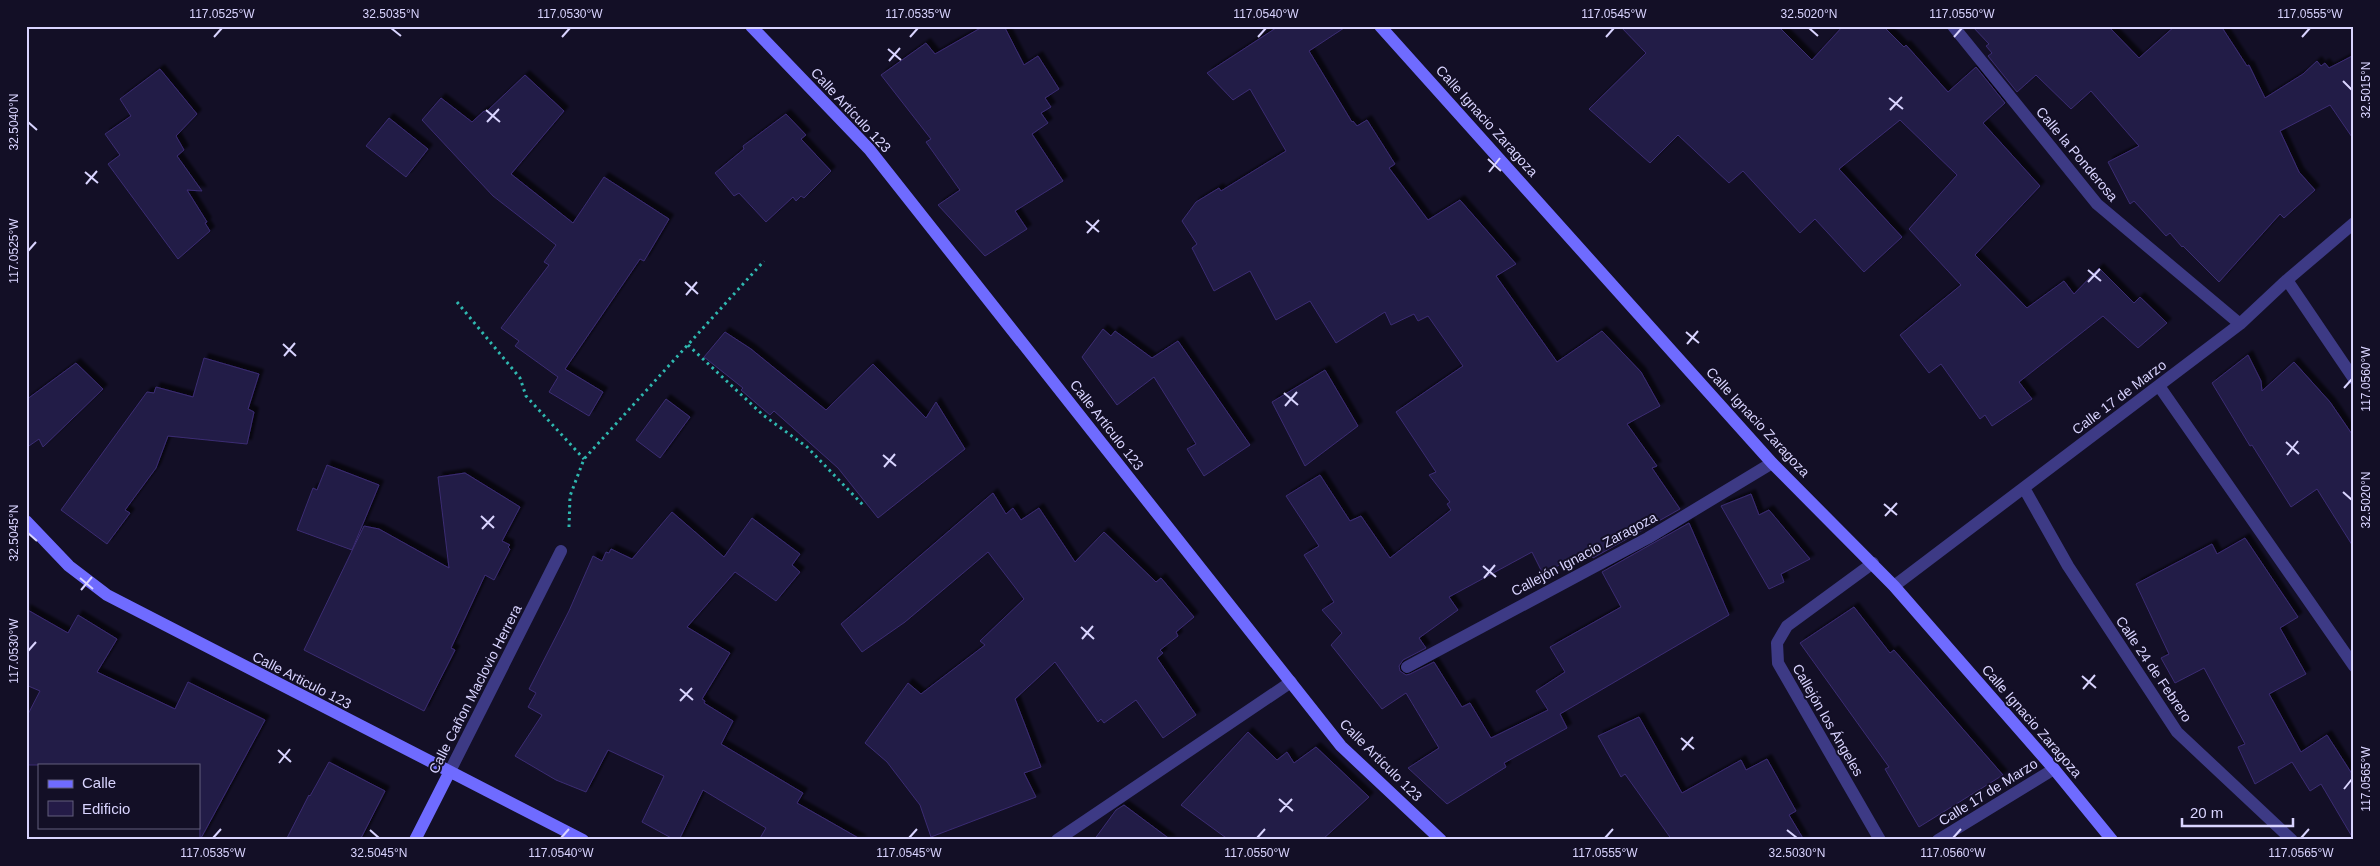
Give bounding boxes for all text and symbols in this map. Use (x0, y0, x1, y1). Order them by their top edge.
text: 117.0525°W (189, 7, 255, 21)
text: 32.5035°N (363, 7, 419, 21)
text: 117.0530°W (537, 7, 603, 21)
text: 117.0535°W (885, 7, 951, 21)
text: 117.0540°W (1233, 7, 1299, 21)
text: 117.0545°W (1581, 7, 1647, 21)
text: 32.5020°N (1781, 7, 1837, 21)
text: 117.0550°W (1929, 7, 1995, 21)
text: 117.0555°W (2277, 7, 2343, 21)
street label: Calle Ignacio Zaragoza (1433, 62, 1541, 180)
text: 32.5015°N (2359, 62, 2373, 118)
street label: Calle Artículo 123 (808, 64, 894, 156)
text: 32.5040°N (7, 94, 21, 150)
street label: Calle la Ponderosa (2033, 104, 2121, 205)
text: 117.0525°W (7, 218, 21, 284)
text: 117.0560°W (2359, 346, 2373, 412)
street label: Calle 17 de Marzo (2069, 356, 2169, 438)
street label: Calle Ignacio Zaragoza (1703, 364, 1813, 480)
street label: Calle Artículo 123 (1067, 377, 1147, 473)
text: 32.5020°N (2359, 472, 2373, 528)
text: 32.5045°N (7, 505, 21, 561)
street label: Callejón Ignacio Zaragoza (1508, 509, 1660, 599)
street label: Calle Cañon Maclovio Herrera (425, 602, 525, 776)
street label: Calle 24 de Febrero (2113, 613, 2195, 725)
text: 117.0530°W (7, 618, 21, 684)
street label: Calle Articulo 123 (250, 648, 354, 712)
street label: Callejón los Ángeles (1789, 661, 1867, 779)
street label: Calle Ignacio Zaragoza (1979, 661, 2085, 781)
street label: Calle Artículo 123 (1337, 716, 1426, 805)
text: 117.0565°W (2359, 746, 2373, 812)
street label: Calle 17 de Marzo (1936, 755, 2041, 829)
legend (38, 764, 200, 828)
text: Calle (82, 774, 116, 791)
scale bar (2182, 796, 2294, 828)
text: Edificio (82, 800, 130, 817)
text: 20 m (2190, 804, 2223, 821)
text: 117.0535°W (180, 846, 246, 860)
text: 32.5045°N (351, 846, 407, 860)
text: 117.0540°W (528, 846, 594, 860)
text: 117.0545°W (876, 846, 942, 860)
text: 117.0550°W (1224, 846, 1290, 860)
text: 117.0555°W (1572, 846, 1638, 860)
text: 32.5030°N (1769, 846, 1825, 860)
text: 117.0560°W (1920, 846, 1986, 860)
text: 117.0565°W (2268, 846, 2334, 860)

